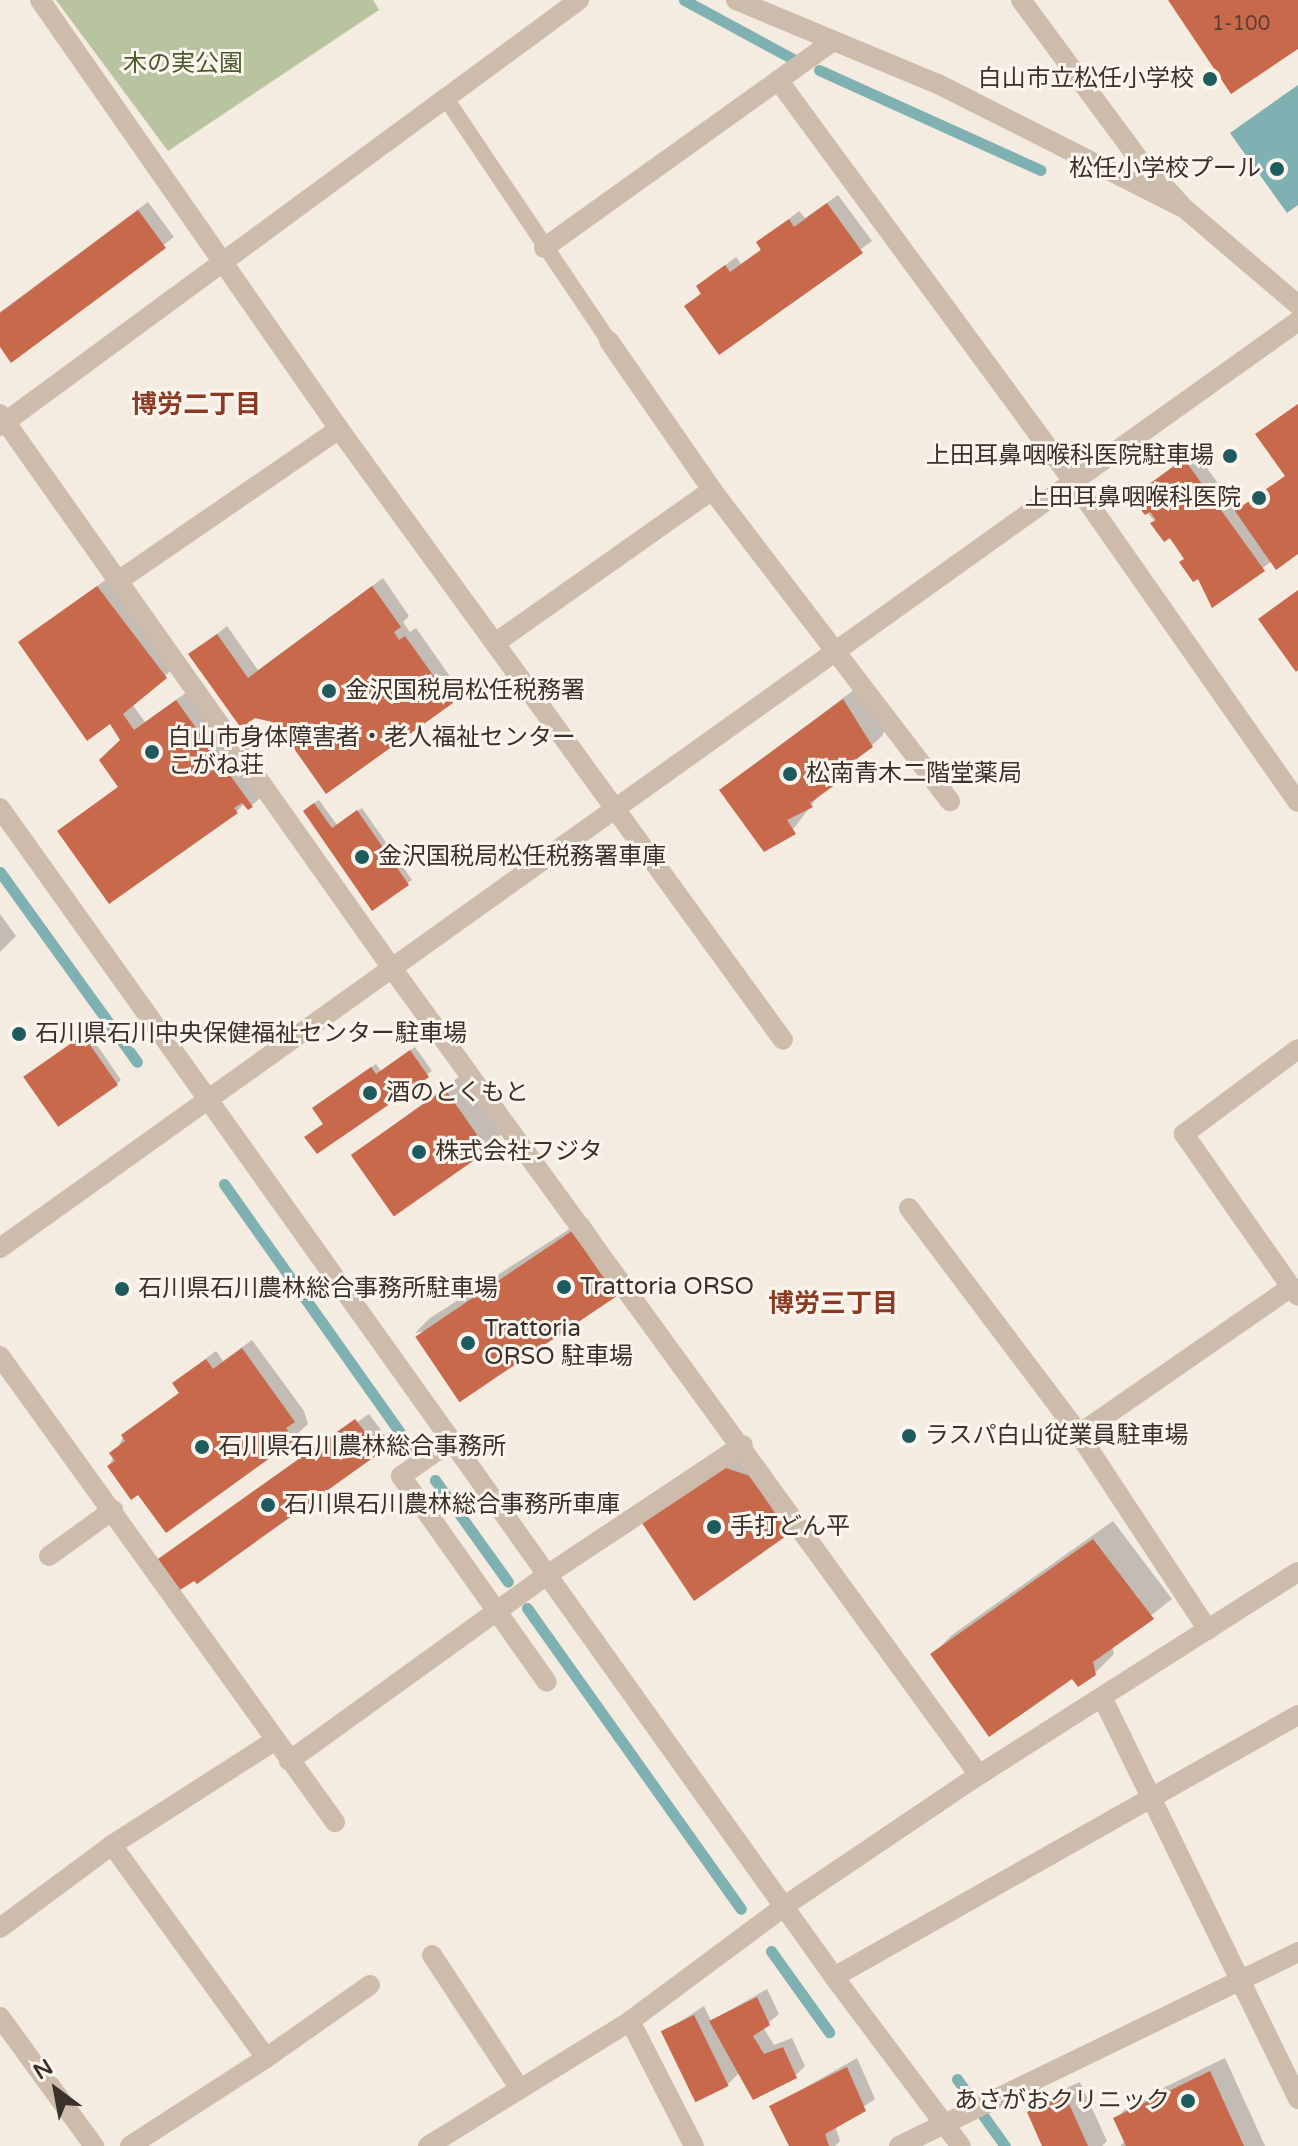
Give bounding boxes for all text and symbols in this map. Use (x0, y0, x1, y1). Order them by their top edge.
house number: 1-100 (1212, 12, 1270, 36)
park label: 木の実公園 (123, 50, 243, 78)
place label: 白山市立松任小学校 (978, 65, 1194, 93)
marker: 白山市立松任小学校 (1201, 70, 1219, 88)
place label: 松任小学校プール (1069, 155, 1261, 183)
marker: 松任小学校プール (1268, 160, 1286, 178)
district label: 博労二丁目 (131, 389, 261, 421)
place label: 上田耳鼻咽喉科医院駐車場 (926, 442, 1214, 470)
marker: 上田耳鼻咽喉科医院駐車場 (1221, 447, 1239, 465)
place label: 上田耳鼻咽喉科医院 (1025, 484, 1241, 512)
marker: 上田耳鼻咽喉科医院 (1248, 487, 1270, 509)
place label: 金沢国税局松任税務署 (345, 677, 585, 705)
marker: 金沢国税局松任税務署 (320, 682, 338, 700)
place label: 白山市身体障害者・老人福祉センター こがね荘 (168, 724, 576, 780)
marker: 白山市身体障害者・老人福祉センター こがね荘 (143, 743, 161, 761)
place label: 松南青木二階堂薬局 (806, 760, 1022, 788)
marker: 松南青木二階堂薬局 (781, 765, 799, 783)
place label: 金沢国税局松任税務署車庫 (378, 843, 666, 871)
marker: 金沢国税局松任税務署車庫 (353, 848, 371, 866)
place label: 石川県石川中央保健福祉センター駐車場 (35, 1020, 467, 1048)
marker: 石川県石川中央保健福祉センター駐車場 (10, 1025, 28, 1043)
place label: 酒のとくもと (386, 1079, 530, 1107)
marker: 酒のとくもと (361, 1084, 379, 1102)
place label: 株式会社フジタ (435, 1138, 603, 1166)
marker: 株式会社フジタ (410, 1143, 428, 1161)
place label: Trattoria ORSO (580, 1273, 754, 1301)
place label: 石川県石川農林総合事務所駐車場 (138, 1275, 498, 1303)
marker: Trattoria ORSO (555, 1278, 573, 1296)
marker: 石川県石川農林総合事務所駐車場 (113, 1280, 131, 1298)
district label: 博労三丁目 (768, 1288, 898, 1320)
place label: Trattoria ORSO 駐車場 (484, 1315, 633, 1371)
marker: Trattoria ORSO 駐車場 (459, 1334, 477, 1352)
place label: ラスパ白山従業員駐車場 (925, 1422, 1189, 1450)
marker: ラスパ白山従業員駐車場 (900, 1427, 918, 1445)
place label: 石川県石川農林総合事務所 (218, 1433, 506, 1461)
marker: 石川県石川農林総合事務所 (193, 1438, 211, 1456)
place label: 石川県石川農林総合事務所車庫 (284, 1491, 620, 1519)
marker: 石川県石川農林総合事務所車庫 (259, 1496, 277, 1514)
place label: 手打どん平 (730, 1513, 850, 1541)
marker: 手打どん平 (705, 1518, 723, 1536)
north arrow (16, 2050, 96, 2130)
text: N (29, 2054, 58, 2085)
place label: あさがおクリニック (954, 2087, 1170, 2115)
marker: あさがおクリニック (1177, 2090, 1199, 2112)

